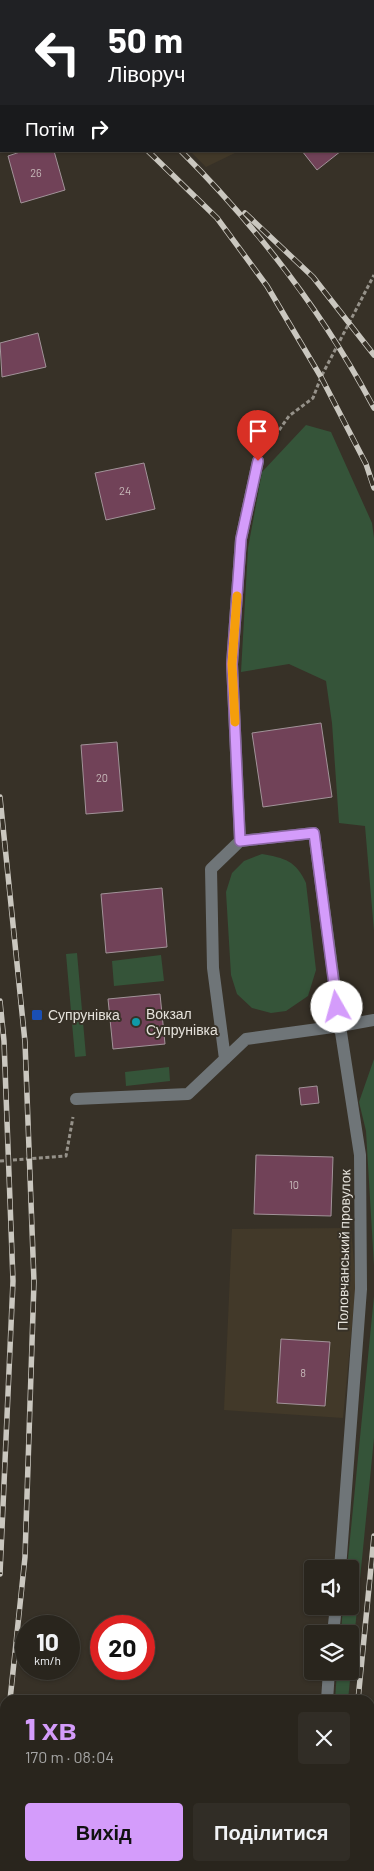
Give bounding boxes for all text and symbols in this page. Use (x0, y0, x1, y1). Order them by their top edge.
text: 50 m (108, 18, 183, 60)
icon: left (25, 20, 90, 85)
text: Ліворуч (108, 60, 185, 86)
icon: right (85, 115, 113, 143)
text: Потім (25, 117, 75, 140)
house number: 26 (30, 166, 42, 179)
pin (237, 410, 279, 461)
icon: arrive (244, 417, 272, 445)
house number: 24 (119, 484, 131, 497)
house number: 20 (96, 771, 108, 784)
position arrow (310, 980, 362, 1032)
place label: Вокзал Супрунівка (146, 1005, 218, 1038)
place label: Супрунівка (48, 1006, 120, 1023)
marker: Супрунівка (30, 1008, 44, 1022)
marker: Вокзал Супрунівка (130, 1016, 142, 1028)
street label: Половчанський провулок (334, 1168, 353, 1331)
house number: 10 (289, 1178, 299, 1191)
house number: 8 (300, 1366, 306, 1379)
map controls (304, 1560, 359, 1680)
button: sound (304, 1560, 359, 1615)
speed limit sign: 20 (90, 1615, 155, 1680)
button: layers (304, 1625, 359, 1680)
text: 10 (36, 1626, 59, 1656)
text: km/h (34, 1653, 61, 1667)
text: 1 хв (25, 1710, 77, 1746)
button: close (298, 1712, 350, 1764)
text: 170 m · 08:04 (25, 1747, 114, 1766)
button: Вихід (25, 1803, 183, 1861)
button: Поділитися (193, 1803, 350, 1861)

